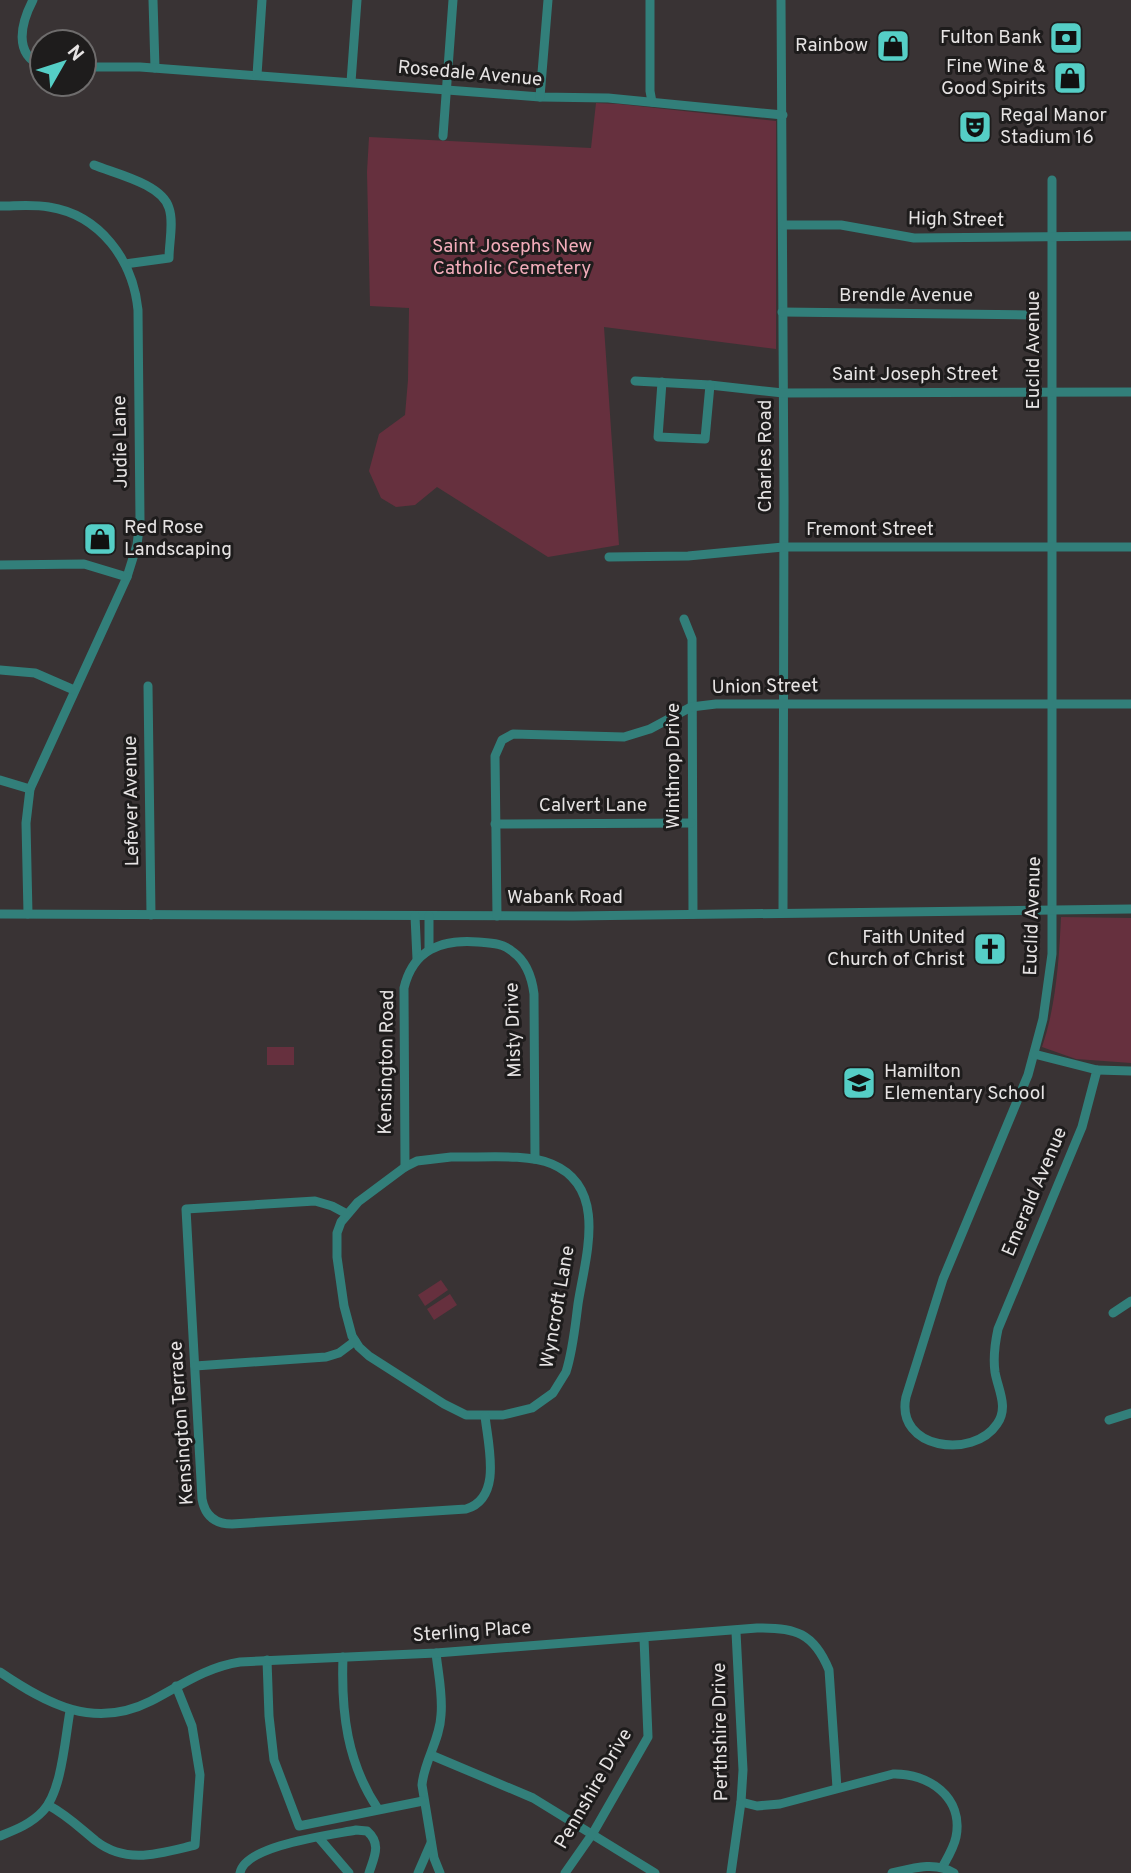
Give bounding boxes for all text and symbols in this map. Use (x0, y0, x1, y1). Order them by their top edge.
bank icon: Fulton Bank (1047, 19, 1085, 57)
place label: Fulton Bank (940, 26, 1042, 50)
shop icon: Rainbow (874, 27, 912, 65)
north arrow (28, 28, 98, 98)
place label: Rainbow (795, 34, 868, 58)
text: N (61, 41, 88, 66)
place label: Fine Wine & Good Spirits (941, 55, 1046, 101)
street label: Rosedale Avenue (397, 56, 543, 92)
shop icon: Fine Wine & Good Spirits (1051, 59, 1089, 97)
place label: Regal Manor Stadium 16 (1000, 104, 1107, 150)
theatre icon: Regal Manor Stadium 16 (956, 108, 994, 146)
street label: High Street (908, 207, 1004, 233)
park label: Saint Josephs New Catholic Cemetery (432, 235, 592, 281)
street label: Brendle Avenue (839, 284, 973, 308)
street label: Euclid Avenue (1022, 290, 1046, 410)
street label: Saint Joseph Street (832, 363, 998, 387)
street label: Judie Lane (108, 395, 134, 489)
street label: Charles Road (754, 400, 778, 513)
place label: Red Rose Landscaping (124, 516, 232, 562)
street label: Fremont Street (806, 518, 934, 542)
shop icon: Red Rose Landscaping (81, 520, 119, 558)
street label: Union Street (712, 674, 818, 700)
street label: Winthrop Drive (662, 703, 686, 829)
street label: Lefever Avenue (119, 735, 145, 867)
street label: Calvert Lane (539, 794, 647, 818)
street label: Euclid Avenue (1019, 856, 1047, 976)
street label: Wabank Road (507, 886, 623, 910)
place label: Faith United Church of Christ (827, 926, 965, 972)
church icon: Faith United Church of Christ (971, 930, 1009, 968)
street label: Misty Drive (500, 982, 528, 1078)
street label: Kensington Road (374, 989, 400, 1135)
place label: Hamilton Elementary School (884, 1060, 1045, 1106)
school or university icon: Hamilton Elementary School (840, 1064, 878, 1102)
street label: Emerald Avenue (997, 1124, 1073, 1260)
street label: Wyncroft Lane (535, 1244, 581, 1370)
street label: Kensington Terrace (164, 1340, 200, 1506)
street label: Sterling Place (412, 1616, 532, 1648)
street label: Perthshire Drive (708, 1662, 734, 1802)
street label: Pennshire Drive (550, 1724, 638, 1854)

